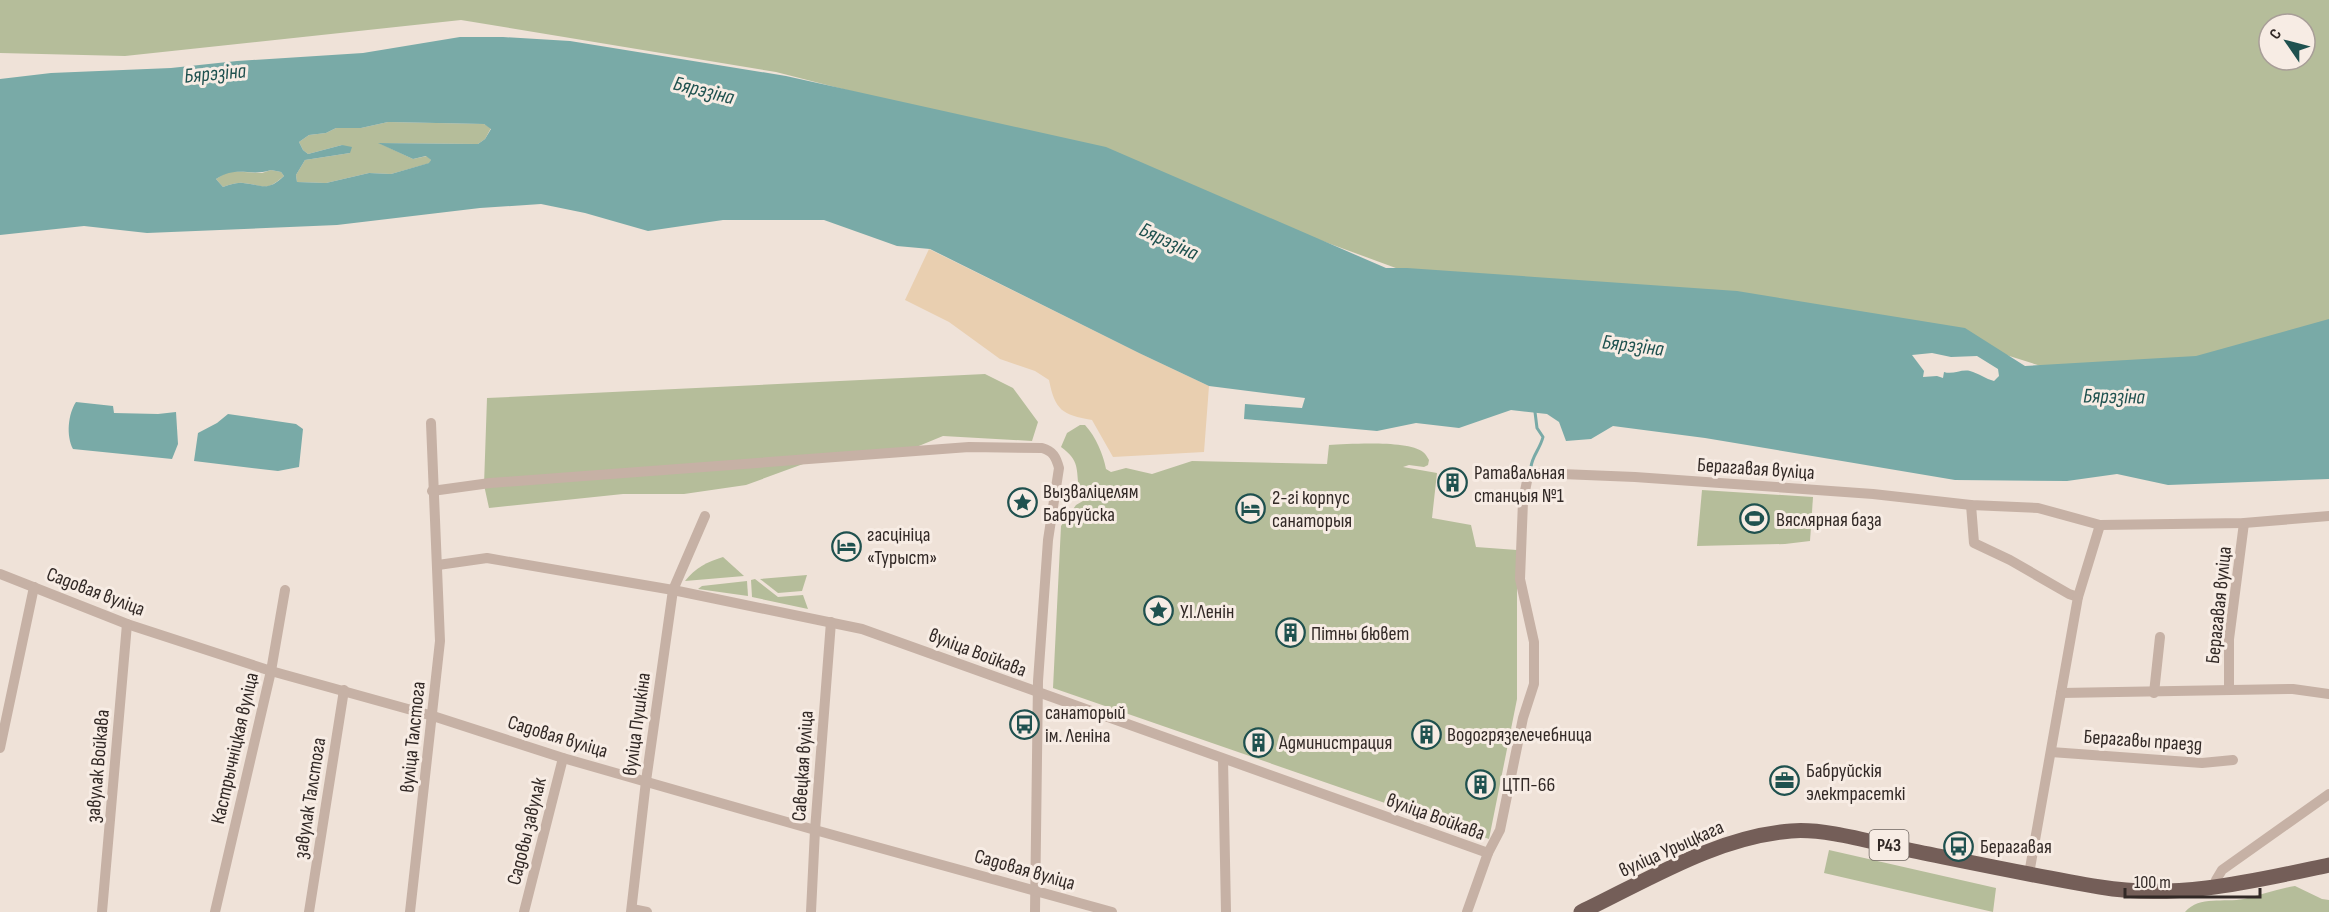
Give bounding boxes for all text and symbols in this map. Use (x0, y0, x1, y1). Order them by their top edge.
north arrow (2257, 12, 2317, 72)
text: С (2266, 25, 2286, 43)
water label: Бярэзіна (183, 58, 247, 89)
water label: Бярэзіна (671, 71, 737, 110)
water label: Бярэзіна (1135, 217, 1203, 266)
water label: Бярэзіна (1601, 329, 1666, 362)
water label: Бярэзіна (2083, 383, 2146, 410)
street label: Берагавая вуліца (1696, 453, 1815, 485)
place label: Ратавальная станцыя №1 (1474, 461, 1565, 508)
building icon: Ратавальная станцыя №1 (1437, 467, 1469, 499)
place label: Вызваліцелям Бабруйска (1043, 480, 1138, 527)
place label: 2-гі корпус санаторыя (1272, 486, 1352, 533)
place icon: Вызваліцелям Бабруйска (1006, 487, 1038, 519)
hotel icon: 2-гі корпус санаторыя (1235, 493, 1267, 525)
sports icon: Вяслярная база (1739, 503, 1771, 535)
place label: Вяслярная база (1776, 508, 1882, 532)
place label: гасцініца «Турыст» (867, 523, 937, 570)
hotel icon: гасцініца «Турыст» (830, 530, 862, 562)
street label: Берагавая вуліца (2201, 545, 2237, 665)
street label: Садовая вуліца (43, 562, 148, 622)
place icon: У.І.Ленін (1143, 595, 1175, 627)
place label: У.І.Ленін (1180, 600, 1234, 624)
building icon: Пітны бювет (1274, 617, 1306, 649)
place label: Пітны бювет (1311, 622, 1409, 646)
street label: вуліца Войкава (925, 623, 1030, 683)
street label: Кастрычніцкая вуліца (206, 670, 264, 826)
street label: вуліца Пушкіна (618, 671, 656, 777)
street label: вуліца Талстога (395, 680, 431, 794)
place label: санаторый ім. Леніна (1045, 701, 1126, 748)
bus stop icon: санаторый ім. Леніна (1008, 708, 1040, 740)
street label: завулак Войкава (81, 709, 115, 824)
street label: Садовая вуліца (505, 710, 611, 764)
street label: Савецкая вуліца (787, 710, 819, 822)
building icon: Водогрязелечебница (1410, 718, 1442, 750)
place label: Водогрязелечебница (1447, 723, 1592, 747)
street label: Берагавы праезд (2083, 725, 2203, 757)
building icon: Администрация (1242, 726, 1274, 758)
place label: Администрация (1278, 731, 1392, 755)
street label: завулак Талстога (289, 736, 331, 860)
place label: Бабруйскія электрасеткі (1806, 759, 1905, 806)
office icon: Бабруйскія электрасеткі (1769, 765, 1801, 797)
building icon: ЦТП-66 (1465, 768, 1497, 800)
place label: ЦТП-66 (1502, 773, 1555, 797)
street label: Садовы завулак (502, 775, 552, 887)
street label: вуліца Войкава (1383, 788, 1488, 846)
street label: вуліца Урыцкага (1615, 815, 1727, 883)
road number: Р43 (1870, 830, 1908, 860)
bus stop icon: Берагавая (1943, 830, 1975, 862)
place label: Берагавая (1980, 835, 2052, 859)
street label: Садовая вуліца (972, 844, 1078, 896)
scale bar (2125, 861, 2260, 899)
text: 100 m (2134, 872, 2171, 893)

